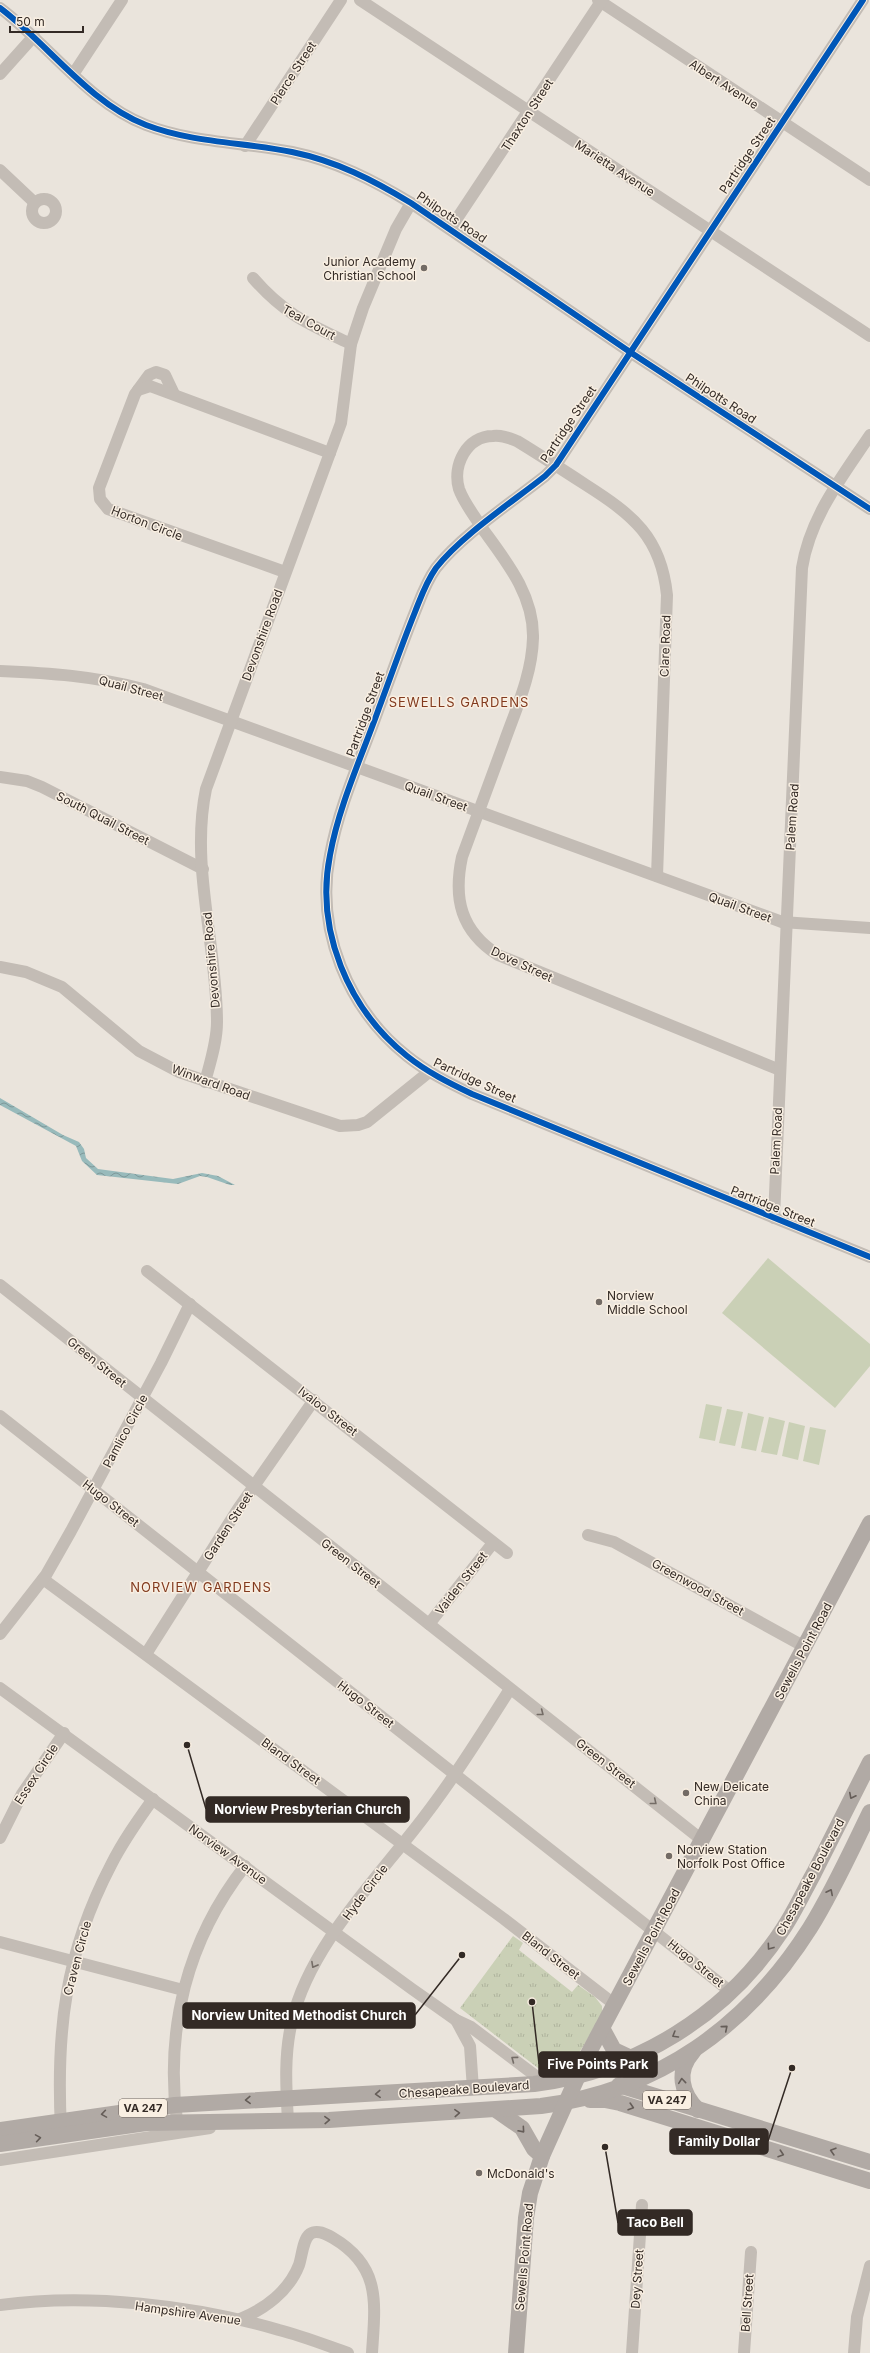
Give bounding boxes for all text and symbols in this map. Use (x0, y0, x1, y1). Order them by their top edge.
scale bar (10, 8, 83, 34)
text: 50 m (16, 14, 45, 29)
street label: Pierce Street (267, 38, 319, 108)
street label: Albert Avenue (686, 56, 762, 112)
street label: Thaxton Street (498, 76, 556, 154)
street label: Partridge Street (716, 114, 778, 196)
street label: Marietta Avenue (572, 137, 658, 199)
street label: Philpotts Road (414, 188, 490, 246)
place label: Junior Academy Christian School (323, 254, 416, 283)
marker: Junior Academy Christian School (419, 263, 429, 273)
street label: Teal Court (280, 301, 338, 343)
street label: Philpotts Road (683, 370, 759, 426)
street label: Partridge Street (537, 383, 599, 465)
street label: Horton Circle (109, 503, 185, 543)
street label: Devonshire Road (239, 587, 285, 683)
street label: Clare Road (656, 615, 674, 677)
street label: Partridge Street (343, 669, 387, 759)
street label: Quail Street (97, 672, 165, 704)
district label: SEWELLS GARDENS (389, 694, 529, 710)
street label: Quail Street (402, 778, 470, 814)
street label: Palem Road (782, 783, 802, 851)
street label: South Quail Street (54, 788, 152, 848)
street label: Quail Street (706, 889, 774, 925)
street label: Devonshire Road (199, 911, 223, 1009)
street label: Dove Street (489, 943, 555, 985)
street label: Partridge Street (431, 1054, 519, 1106)
street label: Winward Road (170, 1061, 252, 1103)
street label: Palem Road (767, 1107, 785, 1175)
street label: Partridge Street (729, 1182, 817, 1230)
place label: Norview Middle School (607, 1288, 688, 1317)
marker: Norview Middle School (594, 1297, 604, 1307)
street label: Green Street (64, 1334, 130, 1390)
street label: Ivaloo Street (295, 1383, 361, 1439)
street label: Pamlico Circle (99, 1392, 151, 1470)
street label: Hugo Street (80, 1476, 142, 1530)
street label: Garden Street (200, 1489, 256, 1563)
street label: Green Street (318, 1535, 384, 1591)
street label: Vaiden Street (432, 1548, 490, 1618)
street label: Greenwood Street (649, 1555, 747, 1619)
district label: NORVIEW GARDENS (130, 1579, 272, 1595)
street label: Sewells Point Road (771, 1600, 835, 1702)
street label: Hugo Street (335, 1677, 397, 1731)
one-way arrow (536, 1708, 543, 1715)
street label: Bland Street (259, 1735, 323, 1787)
street label: Green Street (573, 1735, 639, 1791)
street label: Essex Circle (11, 1741, 61, 1807)
place label: New Delicate China (694, 1779, 769, 1808)
marker: New Delicate China (681, 1788, 691, 1798)
one-way arrow (850, 1792, 857, 1800)
callout: Norview Presbyterian Church (206, 1797, 409, 1822)
one-way arrow (650, 1797, 657, 1804)
text: Norview Presbyterian Church (214, 1801, 402, 1817)
street label: Chesapeake Boulevard (773, 1816, 847, 1938)
street label: Norview Avenue (186, 1821, 270, 1887)
place label: Norview Station Norfolk Post Office (677, 1842, 785, 1871)
marker: Norview Station Norfolk Post Office (664, 1851, 674, 1861)
street label: Hyde Circle (339, 1861, 391, 1923)
street label: Sewells Point Road (619, 1886, 683, 1988)
one-way arrow (825, 1889, 832, 1896)
street label: Craven Circle (60, 1919, 94, 1997)
street label: Bland Street (519, 1928, 583, 1982)
street label: Hugo Street (665, 1936, 727, 1990)
one-way arrow (768, 1943, 775, 1950)
one-way arrow (311, 1961, 318, 1968)
callout: Norview United Methodist Church (183, 2003, 415, 2028)
text: Norview United Methodist Church (191, 2007, 407, 2023)
one-way arrow (720, 2025, 728, 2032)
one-way arrow (672, 2030, 679, 2038)
callout: Five Points Park (539, 2052, 657, 2077)
text: Five Points Park (547, 2056, 649, 2072)
one-way arrow (512, 2057, 519, 2064)
street label: Chesapeake Boulevard (398, 2077, 530, 2101)
one-way arrow (678, 2078, 687, 2084)
one-way arrow (375, 2090, 381, 2099)
road number: VA 247 (643, 2091, 691, 2109)
one-way arrow (245, 2096, 251, 2104)
road number: VA 247 (119, 2099, 167, 2117)
one-way arrow (627, 2102, 634, 2110)
one-way arrow (454, 2108, 460, 2117)
one-way arrow (101, 2109, 107, 2118)
one-way arrow (324, 2116, 330, 2124)
one-way arrow (518, 2125, 525, 2132)
callout: Family Dollar (670, 2129, 768, 2154)
text: Family Dollar (678, 2133, 761, 2149)
one-way arrow (35, 2134, 42, 2143)
one-way arrow (829, 2147, 836, 2156)
one-way arrow (778, 2150, 785, 2158)
place label: McDonald's (487, 2166, 555, 2181)
marker: McDonald's (474, 2168, 484, 2178)
street label: Sewells Point Road (512, 2203, 536, 2311)
callout: Taco Bell (618, 2210, 692, 2235)
text: Taco Bell (626, 2214, 684, 2230)
street label: Dey Street (627, 2249, 647, 2309)
street label: Bell Street (737, 2274, 757, 2332)
street label: Hampshire Avenue (134, 2298, 242, 2328)

